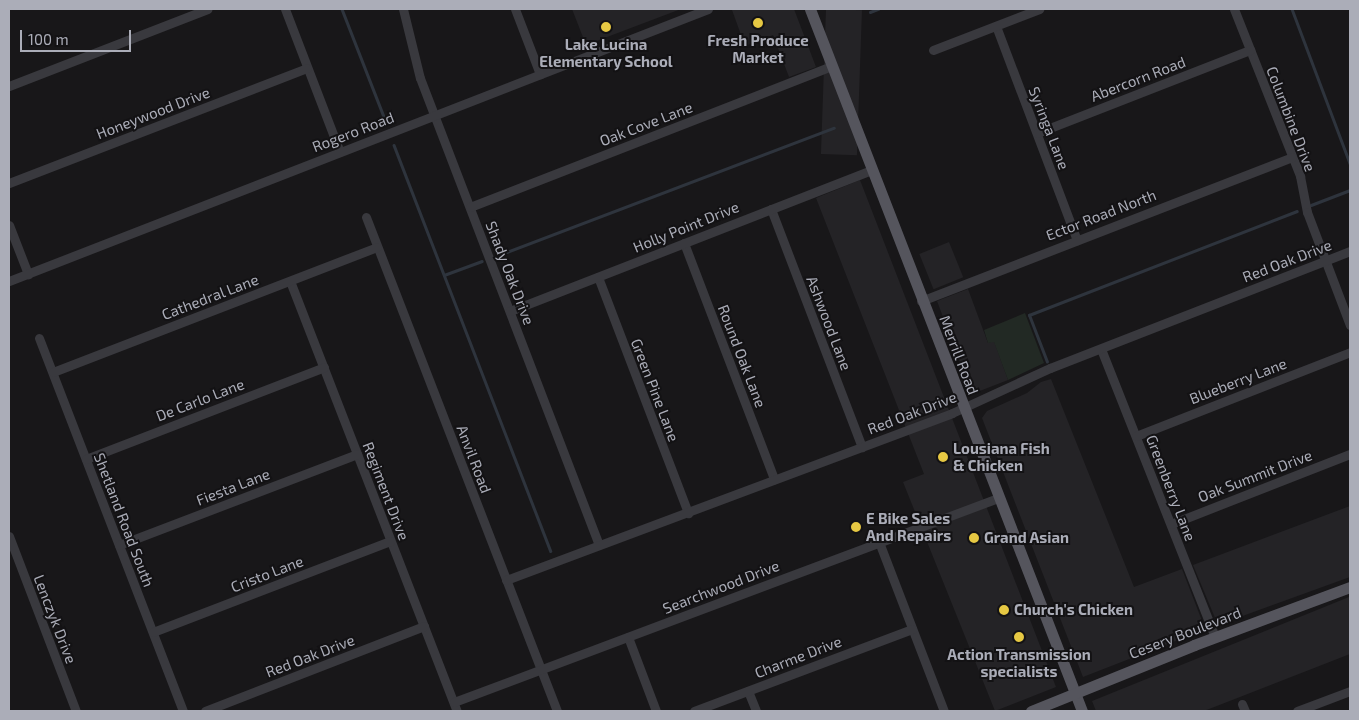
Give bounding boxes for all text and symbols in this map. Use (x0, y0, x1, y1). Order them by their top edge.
marker: Fresh Produce Market (752, 17, 764, 29)
scale bar (22, 20, 134, 52)
marker: Lake Lucina Elementary School (600, 21, 612, 33)
text: 100 m (28, 30, 69, 48)
place label: Fresh Produce Market (707, 31, 809, 66)
place label: Lake Lucina Elementary School (539, 35, 673, 70)
street label: Abercorn Road (1088, 53, 1188, 105)
street label: Columbine Drive (1263, 64, 1319, 174)
street label: Honeywood Drive (94, 83, 212, 143)
street label: Syringa Lane (1025, 84, 1073, 172)
street label: Oak Cove Lane (597, 98, 695, 150)
street label: Rogero Road (309, 108, 397, 156)
street label: Ector Road North (1043, 186, 1159, 244)
street label: Holly Point Drive (630, 198, 742, 256)
street label: Shady Oak Drive (482, 218, 538, 328)
street label: Red Oak Drive (1240, 236, 1334, 286)
street label: Cathedral Lane (159, 270, 261, 324)
street label: Ashwood Lane (803, 273, 855, 373)
street label: Round Oak Lane (714, 302, 770, 410)
street label: Merrill Road (936, 313, 982, 397)
street label: Green Pine Lane (627, 336, 683, 444)
street label: Blueberry Lane (1187, 354, 1289, 408)
street label: De Carlo Lane (153, 375, 247, 425)
street label: Red Oak Drive (865, 388, 959, 438)
street label: Anvil Road (453, 422, 495, 496)
street label: Greenberry Lane (1142, 432, 1200, 544)
street label: Regiment Drive (359, 439, 413, 543)
place label: Lousiana Fish & Chicken (953, 439, 1050, 474)
street label: Oak Summit Drive (1195, 446, 1315, 506)
street label: Shetland Road South (90, 450, 158, 590)
marker: Lousiana Fish & Chicken (937, 451, 949, 463)
street label: Fiesta Lane (194, 465, 272, 509)
place label: E Bike Sales And Repairs (866, 509, 951, 544)
marker: E Bike Sales And Repairs (850, 521, 862, 533)
place label: Grand Asian (984, 529, 1069, 547)
marker: Grand Asian (968, 532, 980, 544)
street label: Cristo Lane (228, 552, 306, 596)
street label: Searchwood Drive (660, 556, 782, 618)
street label: Lenczyk Drive (30, 572, 80, 666)
place label: Church's Chicken (1014, 601, 1133, 619)
street label: Cesery Boulevard (1126, 603, 1244, 663)
marker: Church's Chicken (998, 604, 1010, 616)
street label: Red Oak Drive (263, 631, 357, 681)
marker: Action Transmission specialists (1013, 631, 1025, 643)
street label: Charme Drive (752, 632, 844, 682)
place label: Action Transmission specialists (947, 645, 1091, 680)

